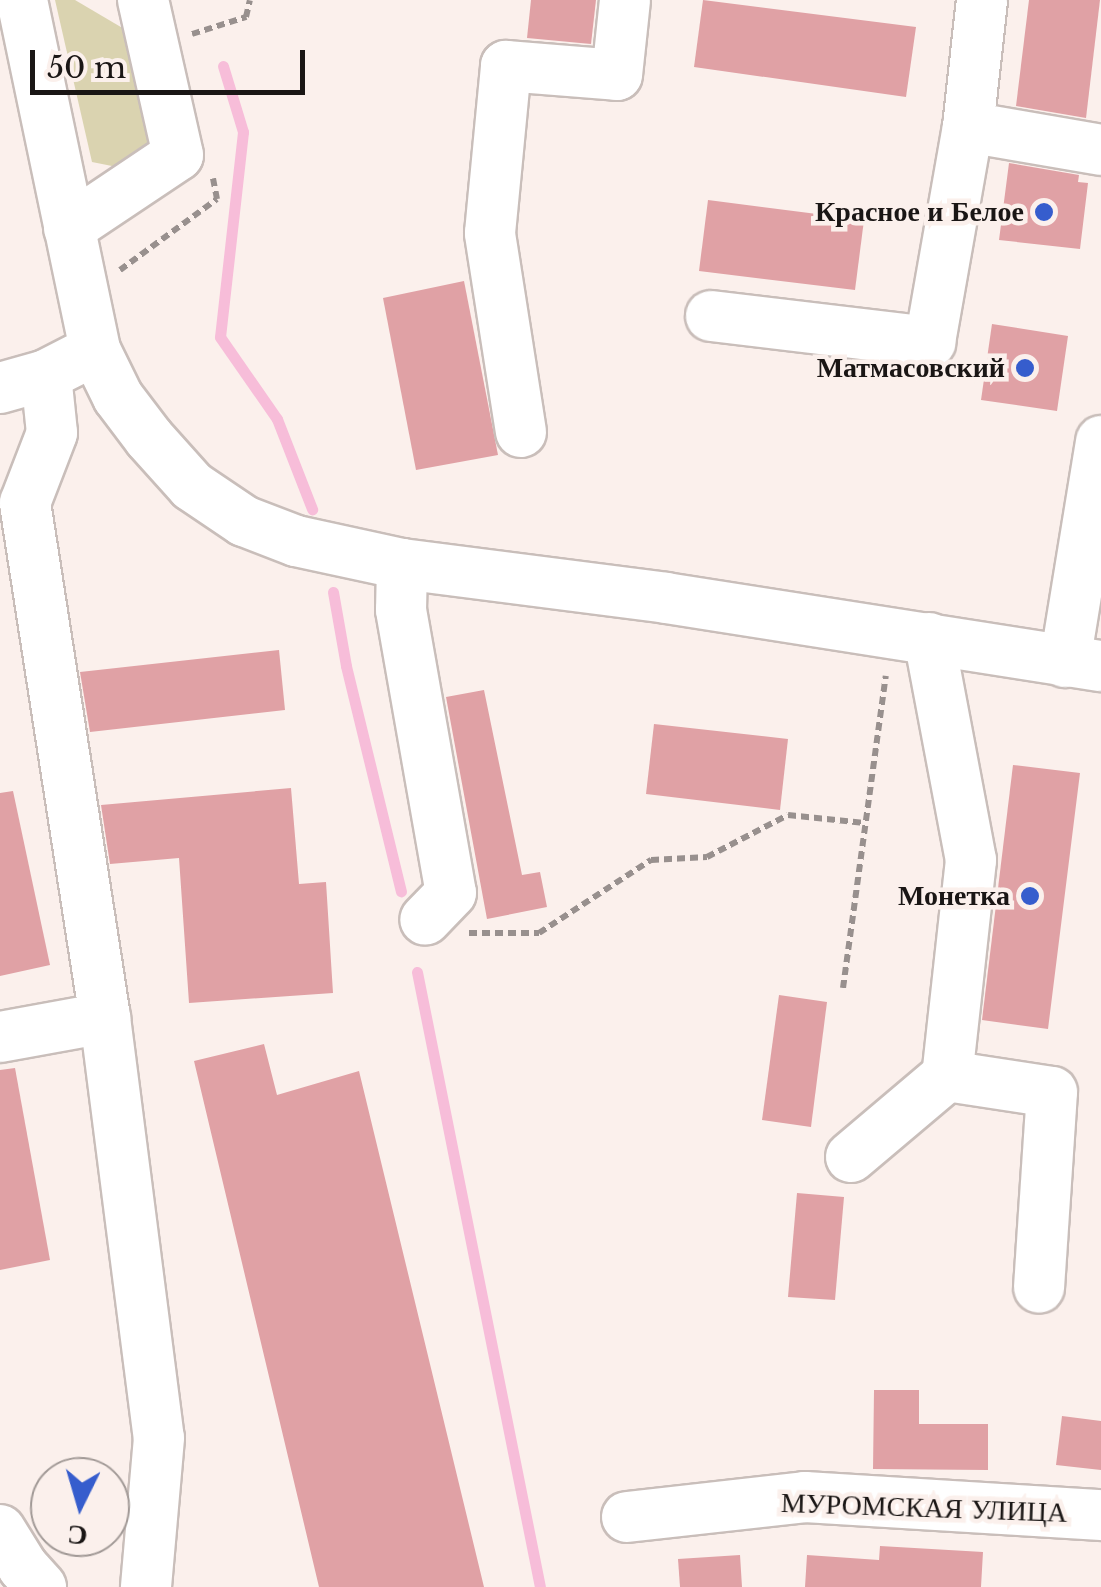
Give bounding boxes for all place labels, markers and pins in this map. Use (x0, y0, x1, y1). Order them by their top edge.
place label: Красное и Белое (815, 195, 1024, 229)
marker: Красное и Белое (1033, 201, 1055, 223)
place label: Матмасовский (817, 351, 1005, 385)
marker: Матмасовский (1014, 357, 1036, 379)
place label: Монетка (898, 879, 1010, 913)
marker: Монетка (1019, 885, 1041, 907)

